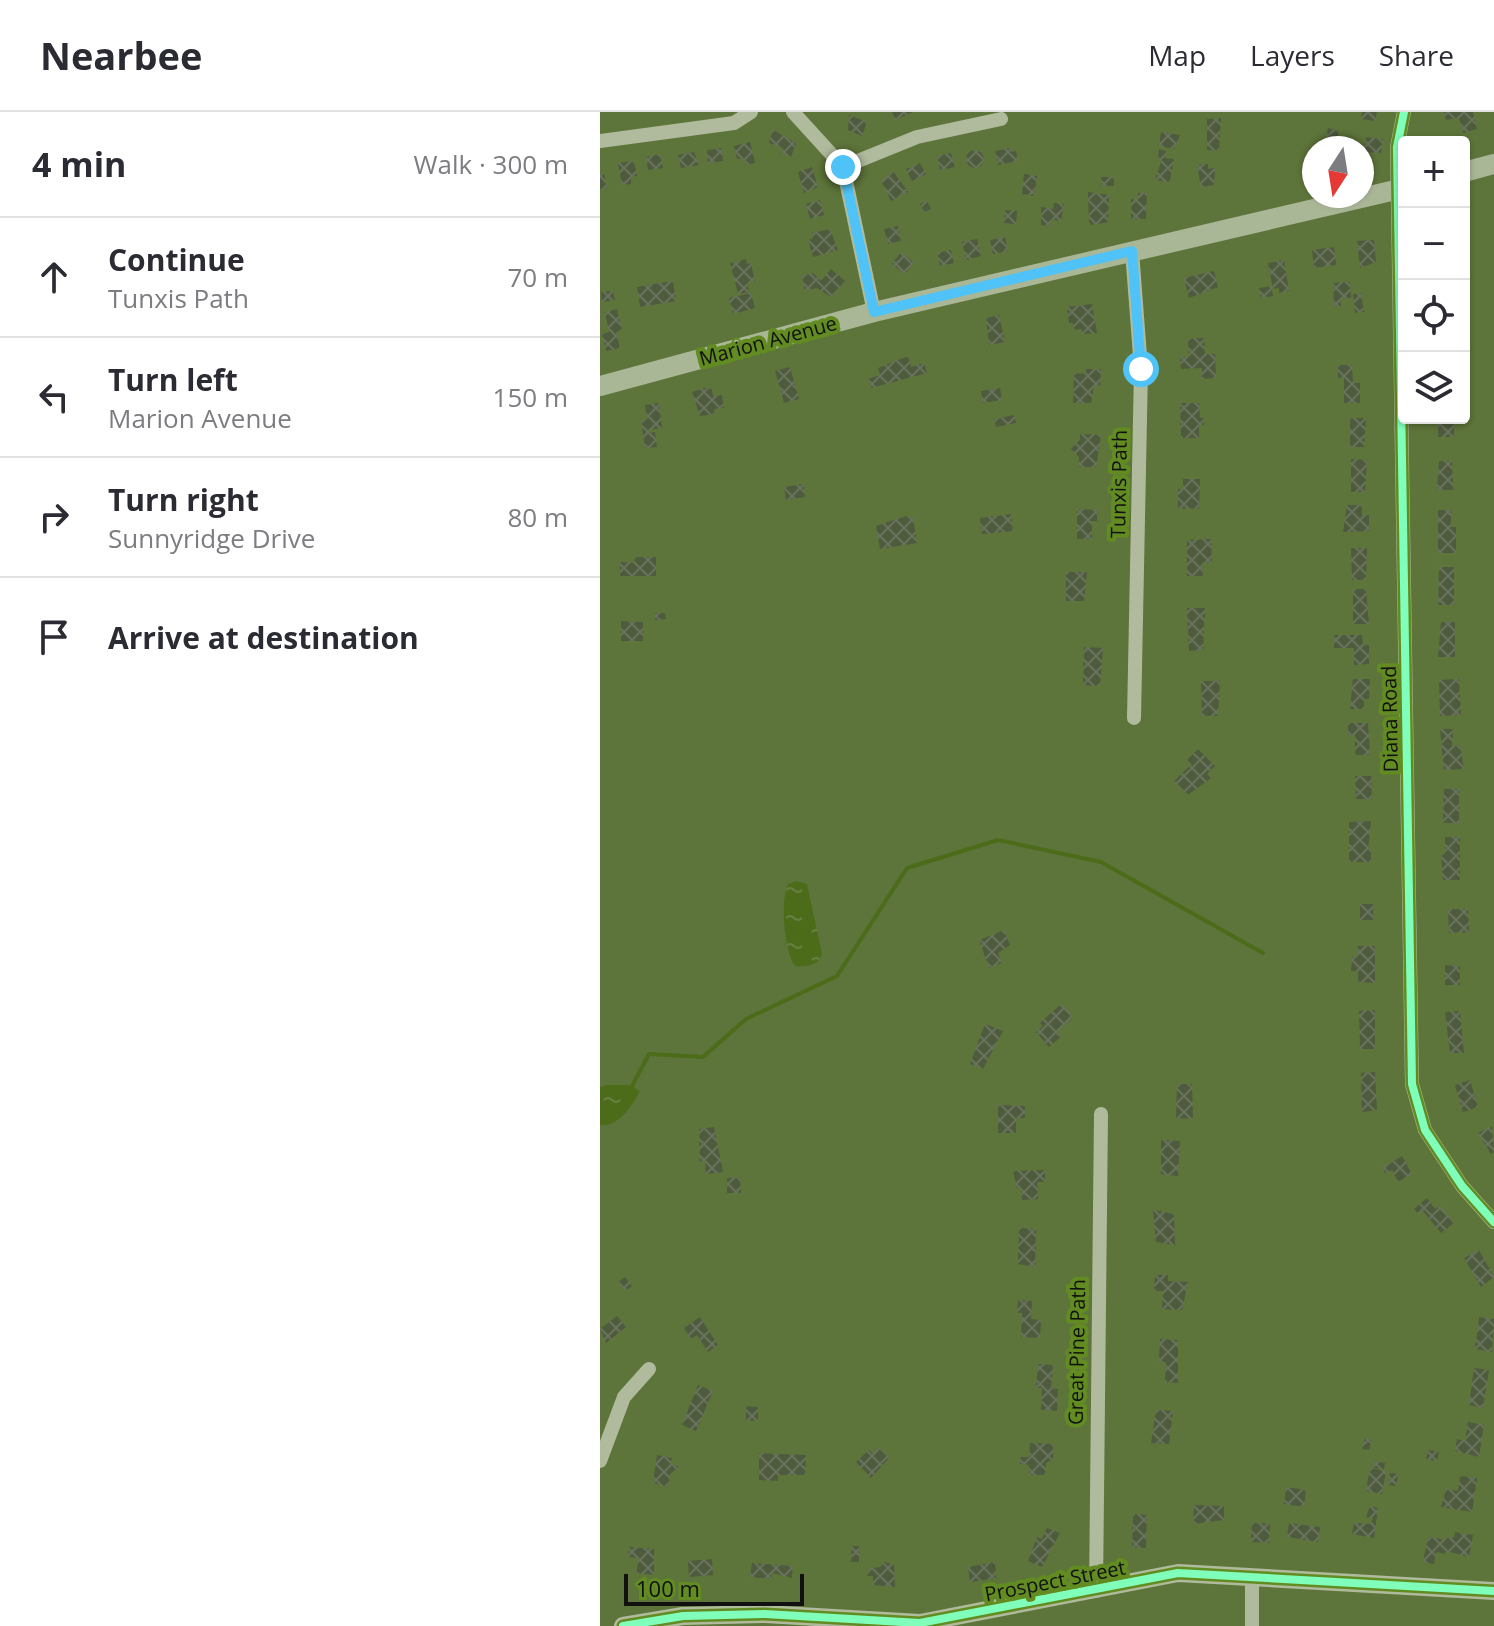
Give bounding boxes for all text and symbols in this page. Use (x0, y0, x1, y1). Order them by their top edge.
text: Nearbee (40, 29, 203, 81)
text: Map (1148, 36, 1206, 74)
text: Layers (1250, 36, 1335, 74)
text: Share (1379, 36, 1454, 74)
north arrow (1302, 136, 1374, 208)
map controls (1398, 136, 1470, 424)
button: + (1398, 136, 1470, 208)
text: 4 min (32, 141, 126, 187)
text: Walk · 300 m (414, 146, 568, 182)
route end (825, 149, 861, 185)
button: − (1398, 208, 1470, 280)
text: Continue (108, 239, 245, 280)
icon: ahead (32, 255, 76, 299)
text: 70 m (507, 259, 568, 295)
text: Tunxis Path (108, 280, 249, 316)
button: locate (1398, 280, 1470, 352)
street label: Marion Avenue (696, 309, 840, 372)
route start (1123, 351, 1159, 387)
button: layers (1398, 352, 1470, 424)
text: Turn left (108, 359, 238, 400)
icon: left (32, 375, 76, 419)
text: 150 m (493, 379, 568, 415)
text: Marion Avenue (108, 400, 292, 436)
street label: Tunxis Path (1104, 430, 1133, 538)
text: Turn right (108, 479, 259, 520)
icon: right (32, 495, 76, 539)
text: 80 m (507, 499, 568, 535)
text: Sunnyridge Drive (108, 520, 315, 556)
icon: arrive (32, 615, 76, 659)
text: Arrive at destination (108, 617, 419, 658)
street label: Diana Road (1375, 665, 1404, 773)
street label: Great Pine Path (1062, 1279, 1091, 1425)
street label: Prospect Street (982, 1554, 1128, 1607)
scale bar (624, 1570, 804, 1606)
text: 100 m (636, 1573, 700, 1603)

